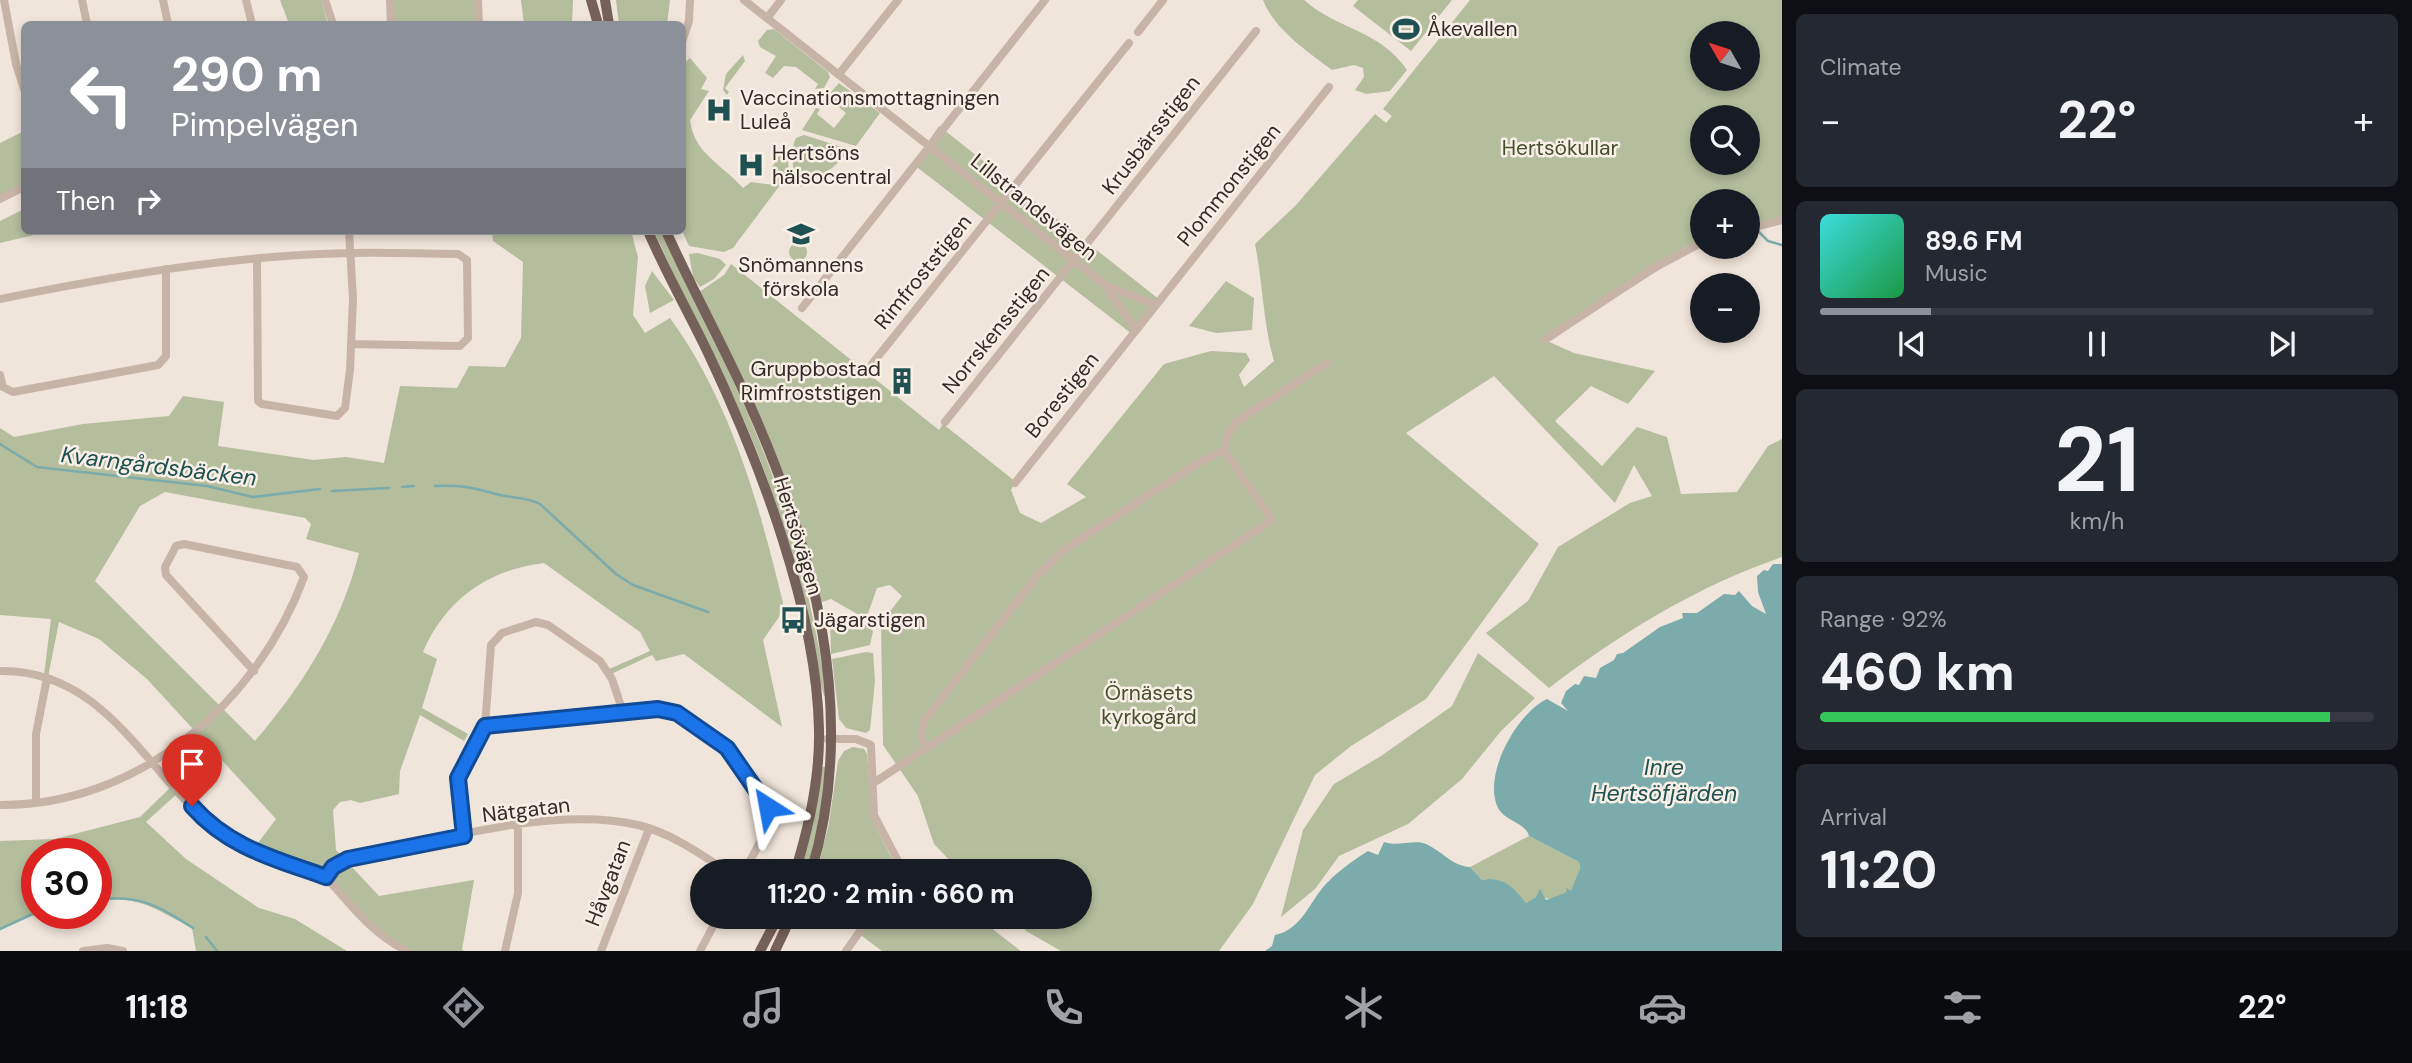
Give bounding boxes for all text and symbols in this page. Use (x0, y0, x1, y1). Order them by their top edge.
sports icon: Åkevallen (1391, 14, 1421, 44)
place label: Åkevallen (1427, 15, 1518, 43)
north arrow (1690, 21, 1760, 91)
map controls (1690, 21, 1760, 343)
text: 290 m (171, 42, 322, 106)
icon: left (56, 49, 147, 140)
text: Climate (1820, 52, 1902, 82)
street label: Krusbärsstigen (1096, 70, 1206, 200)
place label: Vaccinationsmottagningen Luleå (740, 84, 1000, 136)
text: 22° (2058, 86, 2136, 154)
hospital icon: Vaccinationsmottagningen Luleå (704, 95, 734, 125)
text: − (1820, 96, 1841, 146)
text: + (2353, 96, 2374, 146)
text: Pimpelvägen (171, 104, 358, 146)
button: search (1690, 105, 1760, 175)
street label: Plommonstigen (1171, 118, 1287, 252)
park label: Hertsökullar (1502, 134, 1618, 162)
place label: Hertsöns hälsocentral (772, 139, 891, 191)
street label: Lillstrandsvägen (965, 147, 1103, 267)
hospital icon: Hertsöns hälsocentral (736, 150, 766, 180)
icon: right (129, 182, 167, 220)
text: Then (56, 184, 115, 218)
button: + (1690, 189, 1760, 259)
street label: Rimfroststigen (868, 209, 978, 335)
school or university icon: Snömannens förskola (786, 219, 816, 249)
text: 89.6 FM (1925, 224, 2022, 258)
place label: Snömannens förskola (738, 251, 864, 303)
text: Music (1925, 258, 1988, 288)
street label: Norrskensstigen (936, 261, 1056, 399)
button: − (1690, 273, 1760, 343)
icon: previous (1893, 325, 1931, 363)
icon: pause (2078, 325, 2116, 363)
icon: next (2263, 325, 2301, 363)
street label: Borestigen (1019, 346, 1105, 444)
place label: Gruppbostad Rimfroststigen (741, 355, 881, 407)
building icon: Gruppbostad Rimfroststigen (887, 366, 917, 396)
text: 21 (2054, 401, 2140, 519)
water label: Kvarngårdsbäcken (60, 439, 258, 493)
street label: Hertsövägen (767, 474, 829, 598)
text: km/h (2070, 506, 2124, 536)
text: Range · 92% (1820, 604, 1947, 634)
bus stop icon: Jägarstigen (778, 605, 808, 635)
place label: Jägarstigen (814, 606, 926, 634)
text: 460 km (1820, 638, 2015, 706)
park label: Örnäsets kyrkogård (1101, 679, 1197, 731)
pin (162, 734, 222, 806)
icon: arrive (173, 745, 211, 783)
water label: Inre Hertsöfjärden (1591, 752, 1737, 808)
position arrow (731, 770, 805, 844)
street label: Nätgatan (480, 791, 572, 829)
text: Arrival (1820, 802, 1887, 832)
street label: Håvgatan (579, 836, 637, 930)
text: 11:20 (1820, 836, 1937, 904)
speed limit sign: 30 (21, 838, 112, 929)
text: 11:20 · 2 min · 660 m (768, 877, 1014, 911)
icon: directions (439, 983, 488, 1032)
icon: music (739, 983, 788, 1032)
icon: phone (1039, 983, 1088, 1032)
icon: climate (1339, 983, 1388, 1032)
icon: car (1638, 983, 1687, 1032)
icon: filters (1938, 983, 1987, 1032)
text: 11:18 (125, 986, 189, 1028)
text: 22° (2238, 986, 2287, 1028)

